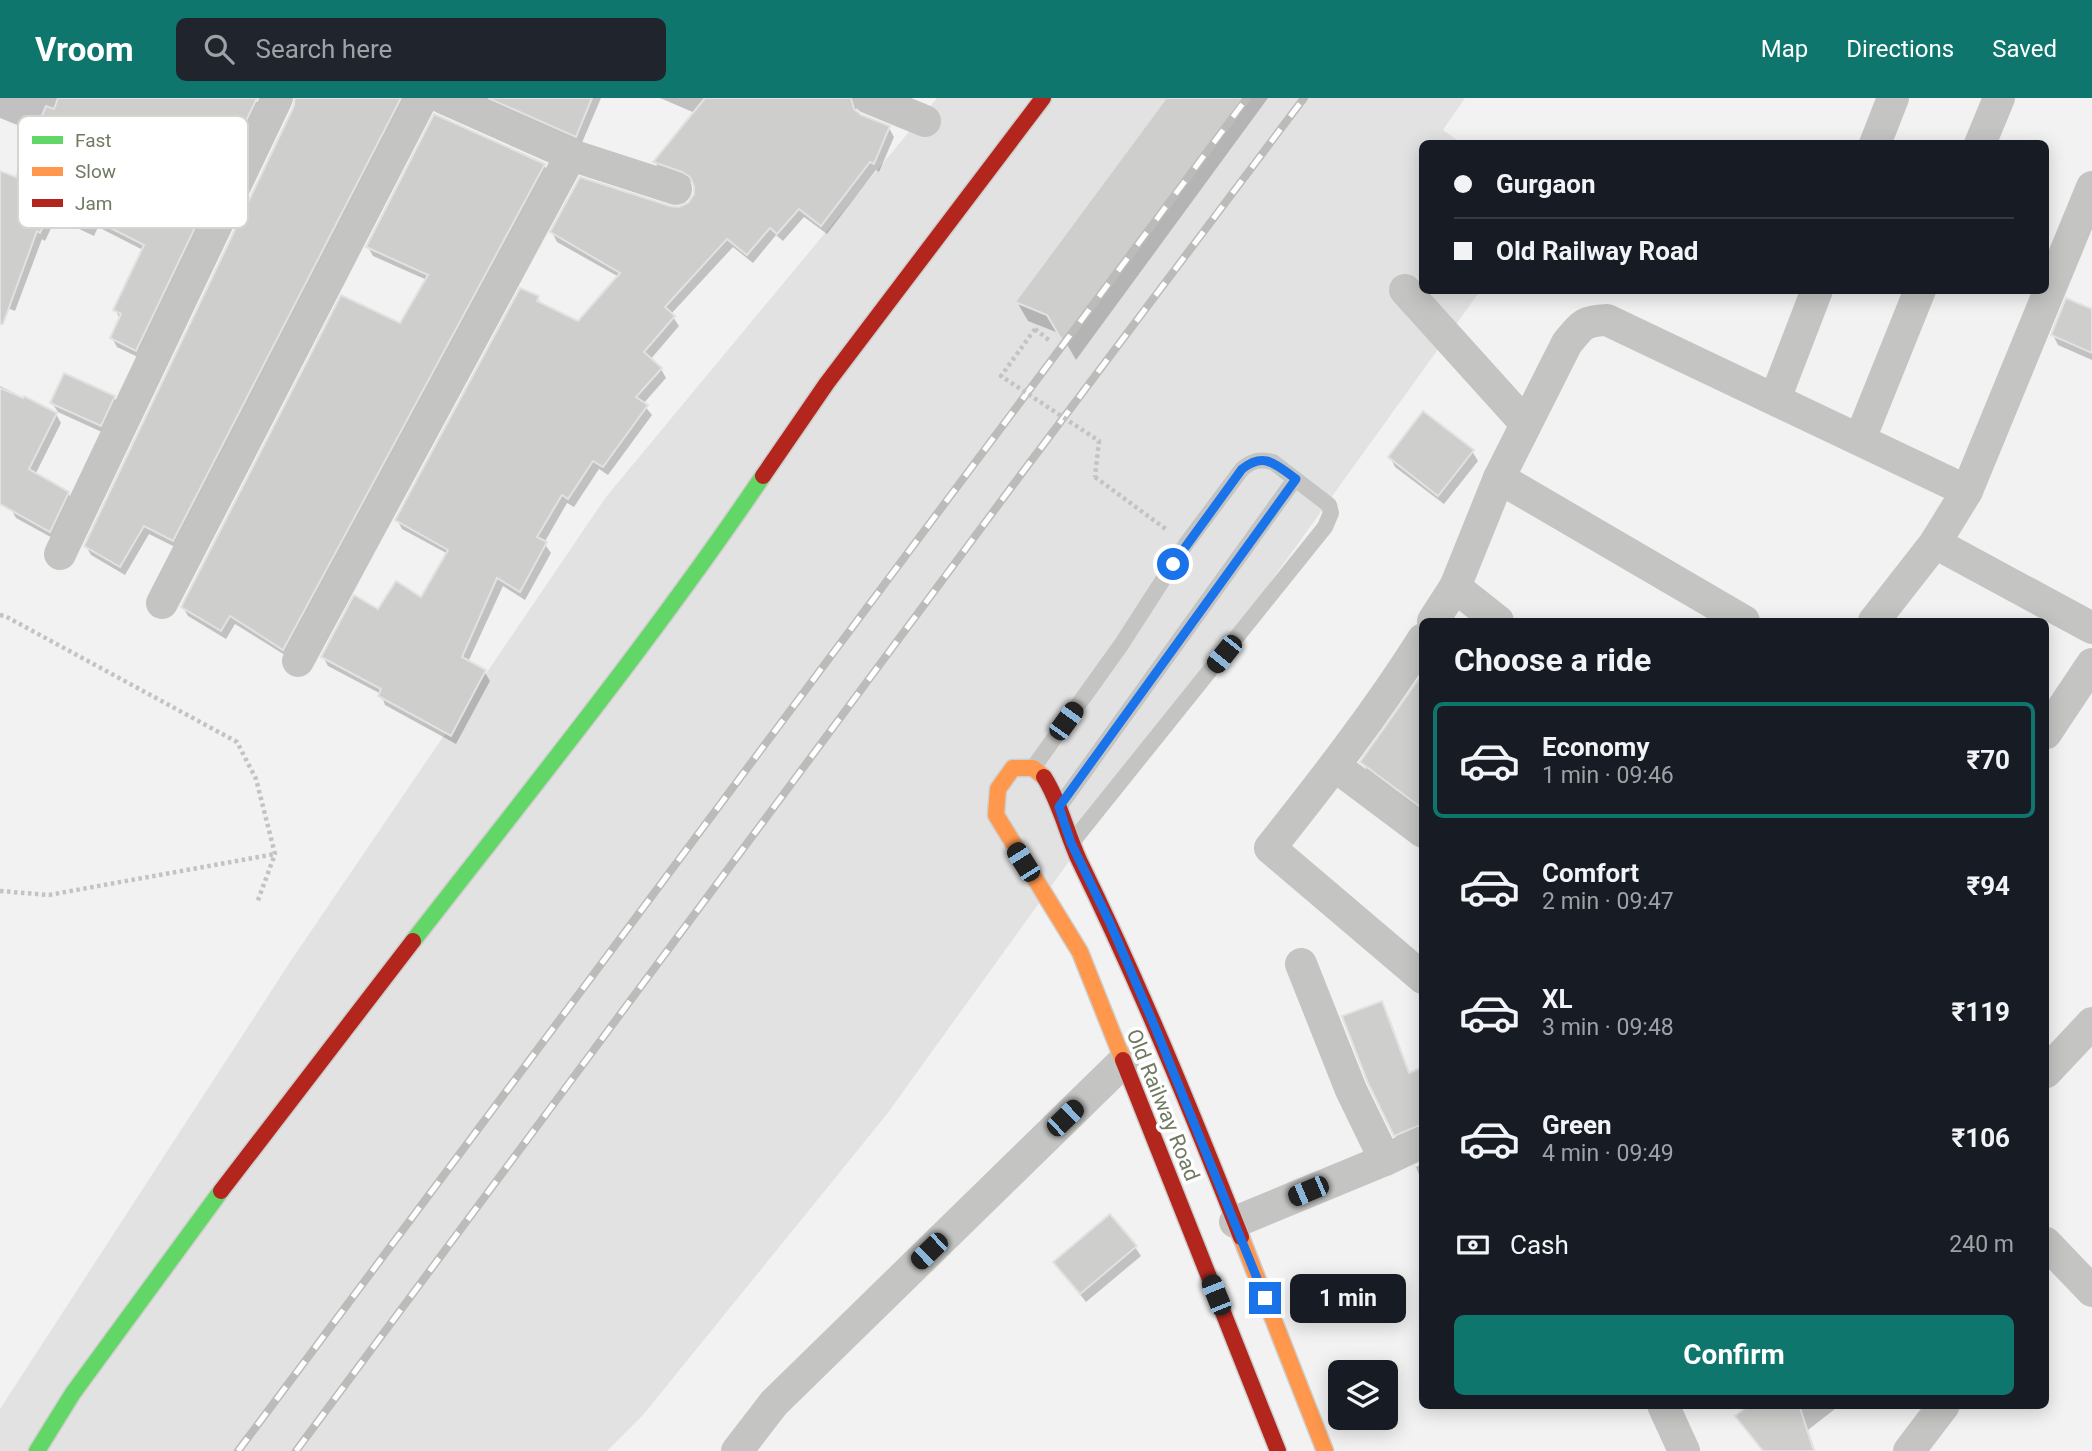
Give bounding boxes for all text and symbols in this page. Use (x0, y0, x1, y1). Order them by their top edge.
search box (176, 18, 666, 81)
text: Vroom (35, 30, 134, 69)
icon: search (200, 30, 238, 68)
text: Search here (256, 34, 392, 64)
text: Map (1761, 35, 1808, 63)
text: Directions (1846, 35, 1954, 63)
text: Saved (1992, 35, 2057, 63)
legend (18, 116, 248, 228)
text: Fast (75, 129, 112, 152)
text: Slow (75, 160, 116, 183)
text: Gurgaon (1496, 169, 1596, 199)
text: Jam (75, 192, 112, 215)
text: Old Railway Road (1496, 236, 1699, 266)
route start (1157, 548, 1189, 580)
car (1203, 631, 1246, 677)
text: Choose a ride (1454, 641, 1651, 679)
car (1046, 698, 1087, 744)
icon: car (1458, 729, 1521, 792)
text: Economy (1542, 732, 1649, 762)
text: ₹70 (1966, 745, 2010, 775)
text: 1 min · 09:46 (1542, 762, 1674, 789)
car (1003, 839, 1044, 885)
icon: car (1458, 855, 1521, 918)
text: Comfort (1542, 858, 1639, 888)
text: ₹94 (1966, 871, 2010, 901)
text: 2 min · 09:47 (1542, 888, 1674, 915)
icon: car (1458, 981, 1521, 1044)
text: XL (1542, 984, 1573, 1014)
text: ₹119 (1952, 997, 2010, 1027)
text: 3 min · 09:48 (1542, 1014, 1674, 1041)
street label: Old Railway Road (1122, 1026, 1204, 1184)
car (1043, 1096, 1088, 1140)
icon: car (1458, 1107, 1521, 1170)
text: Green (1542, 1110, 1612, 1140)
text: ₹106 (1952, 1123, 2010, 1153)
text: 4 min · 09:49 (1542, 1140, 1674, 1167)
car (1285, 1173, 1332, 1209)
icon: cash (1454, 1226, 1492, 1264)
car (907, 1229, 952, 1273)
text: Cash (1510, 1230, 1569, 1260)
text: 240 m (1949, 1231, 2014, 1258)
car (1199, 1272, 1234, 1318)
callout: 1 min (1290, 1274, 1405, 1322)
route end (1249, 1282, 1281, 1314)
text: 1 min (1319, 1285, 1377, 1312)
button: Confirm (1454, 1315, 2014, 1395)
map controls (1328, 1360, 1398, 1430)
button: layers (1328, 1360, 1398, 1430)

